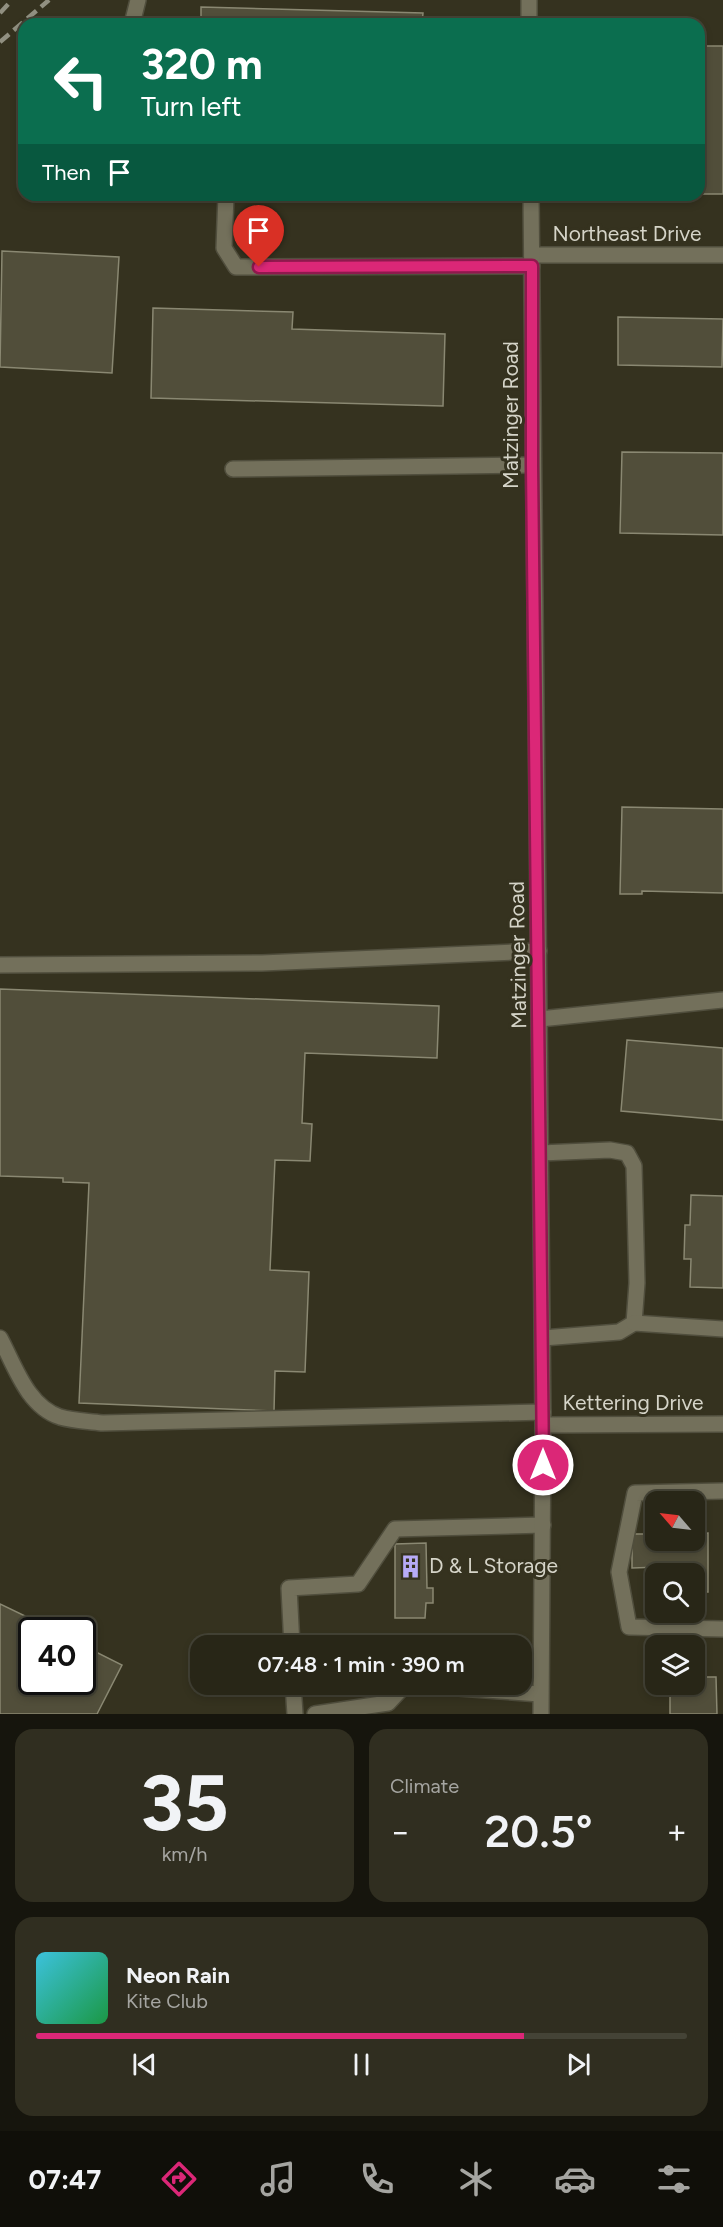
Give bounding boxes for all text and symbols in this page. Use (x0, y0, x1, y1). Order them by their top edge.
text: 320 m (141, 39, 263, 90)
icon: left (42, 42, 120, 120)
text: Turn left (141, 90, 241, 123)
icon: arrive (103, 156, 136, 189)
text: Then (42, 159, 91, 186)
pin (233, 205, 284, 267)
icon: arrive (242, 214, 275, 247)
street label: Northeast Drive (553, 221, 701, 246)
street label: Matzinger Road (498, 341, 523, 489)
street label: Matzinger Road (504, 881, 531, 1029)
street label: Kettering Drive (562, 1390, 704, 1415)
position arrow (511, 1433, 575, 1497)
north arrow (645, 1491, 705, 1551)
map controls (645, 1491, 705, 1695)
building icon: D & L Storage (398, 1553, 424, 1579)
place label: D & L Storage (429, 1553, 558, 1578)
button: search (645, 1563, 705, 1623)
speed limit sign: 40 (18, 1617, 96, 1695)
button: layers (645, 1635, 705, 1695)
text: 07:48 · 1 min · 390 m (258, 1651, 465, 1678)
text: 35 (140, 1756, 229, 1850)
text: Climate (390, 1774, 459, 1798)
text: 20.5° (484, 1804, 593, 1858)
text: − (390, 1812, 411, 1851)
text: + (666, 1812, 687, 1851)
text: km/h (162, 1842, 207, 1866)
text: Neon Rain (126, 1962, 230, 1989)
text: Kite Club (126, 1989, 208, 2013)
icon: previous (128, 2048, 161, 2081)
icon: pause (345, 2048, 378, 2081)
icon: next (562, 2048, 595, 2081)
icon: directions (158, 2158, 200, 2200)
icon: music (257, 2158, 299, 2200)
icon: phone (356, 2158, 398, 2200)
icon: climate (455, 2158, 497, 2200)
icon: car (554, 2158, 596, 2200)
icon: filters (653, 2158, 695, 2200)
text: 07:47 (28, 2163, 101, 2196)

